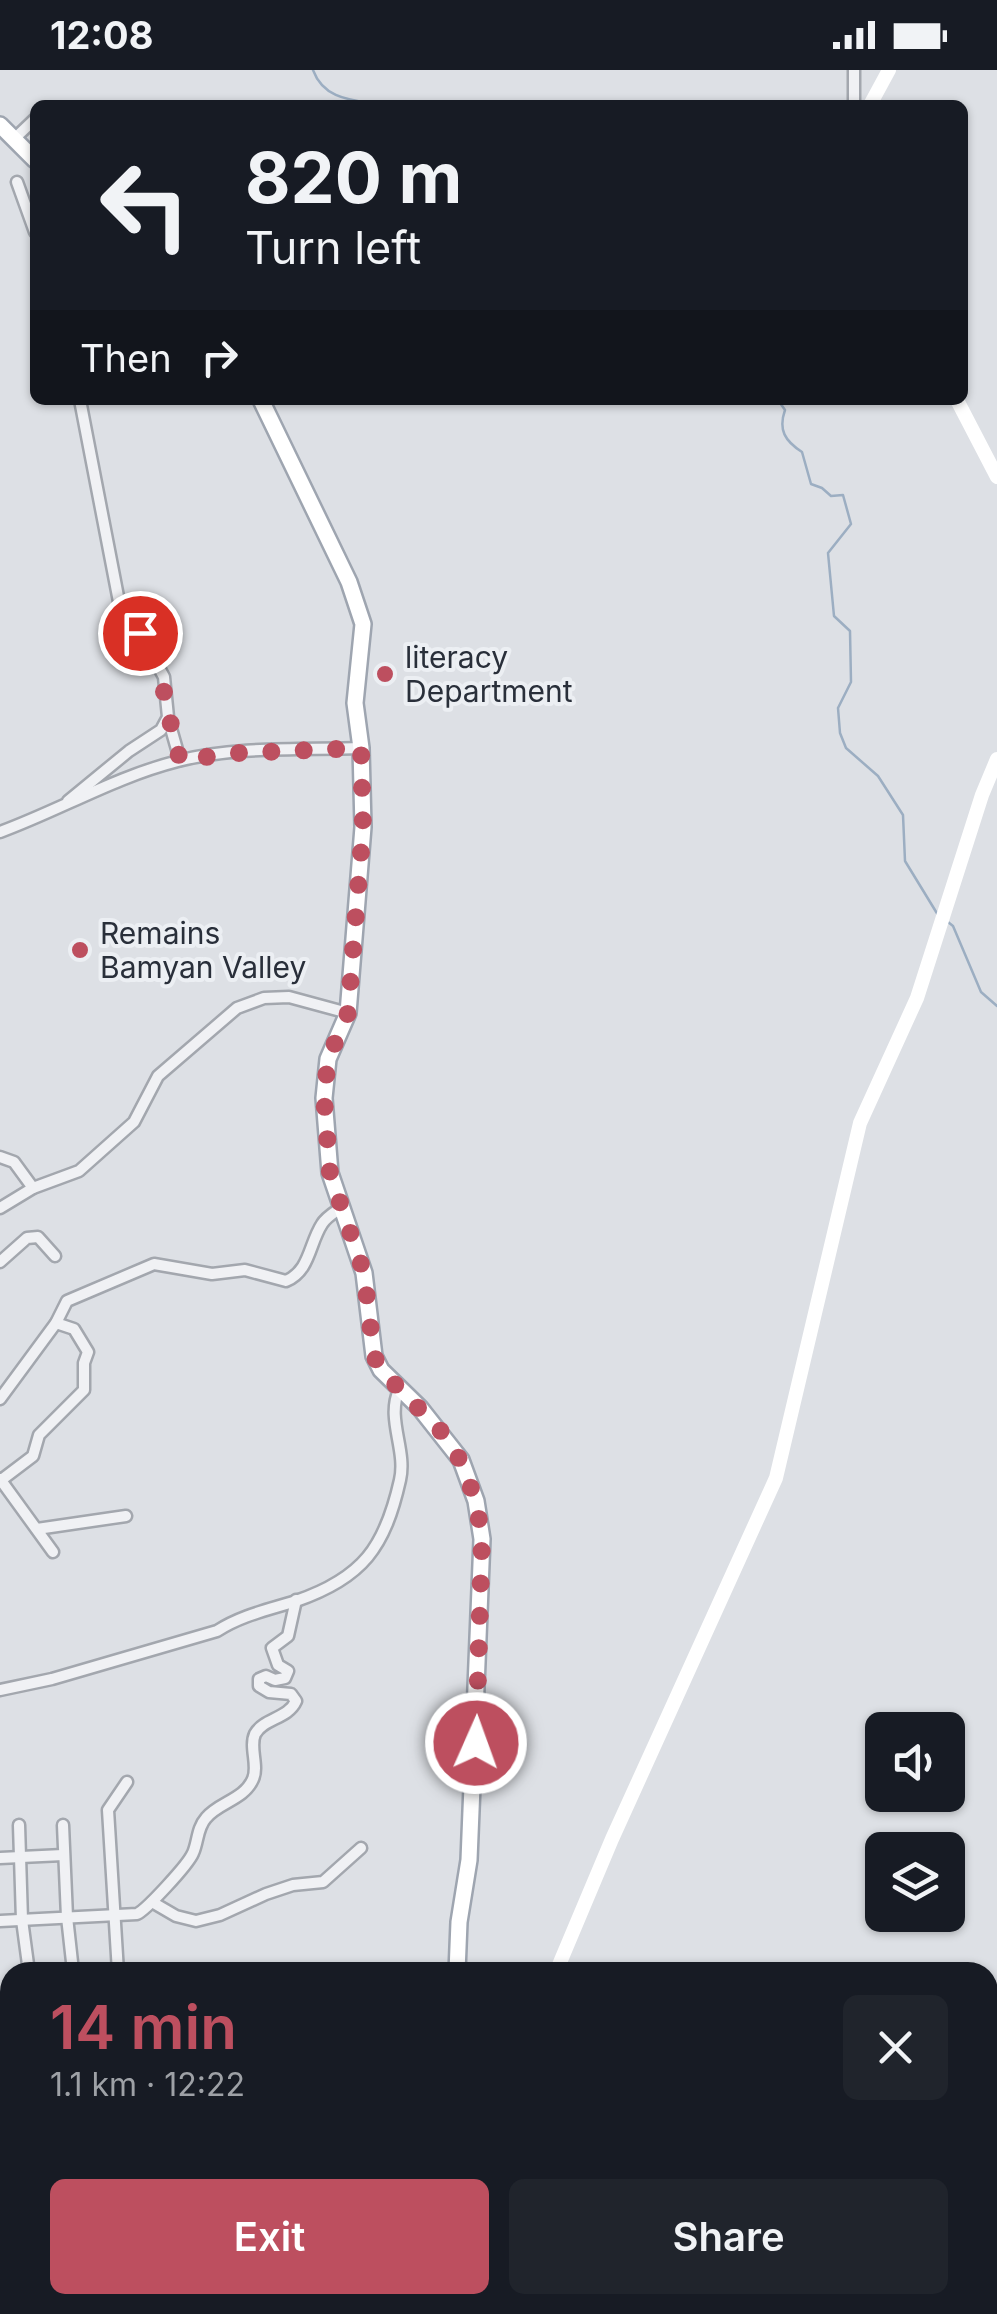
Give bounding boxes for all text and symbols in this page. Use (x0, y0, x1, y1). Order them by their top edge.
text: 12:08 (50, 12, 153, 58)
text: 820 m (245, 135, 462, 220)
icon: left (80, 140, 210, 270)
text: Turn left (245, 220, 421, 275)
icon: right (192, 330, 247, 385)
text: Then (80, 335, 172, 381)
pin (98, 591, 183, 676)
icon: arrive (113, 606, 168, 661)
place label: literacy Department (405, 639, 573, 709)
marker: literacy Department (374, 663, 396, 685)
place label: Remains Bamyan Valley (100, 915, 306, 985)
marker: Remains Bamyan Valley (69, 939, 91, 961)
position arrow (424, 1691, 528, 1795)
map controls (865, 1712, 965, 1932)
button: sound (865, 1712, 965, 1812)
button: layers (865, 1832, 965, 1932)
text: 14 min (50, 1991, 237, 2063)
button: close (843, 1995, 948, 2100)
text: 1.1 km · 12:22 (50, 2065, 245, 2104)
button: Exit (50, 2179, 489, 2294)
button: Share (509, 2179, 948, 2294)

